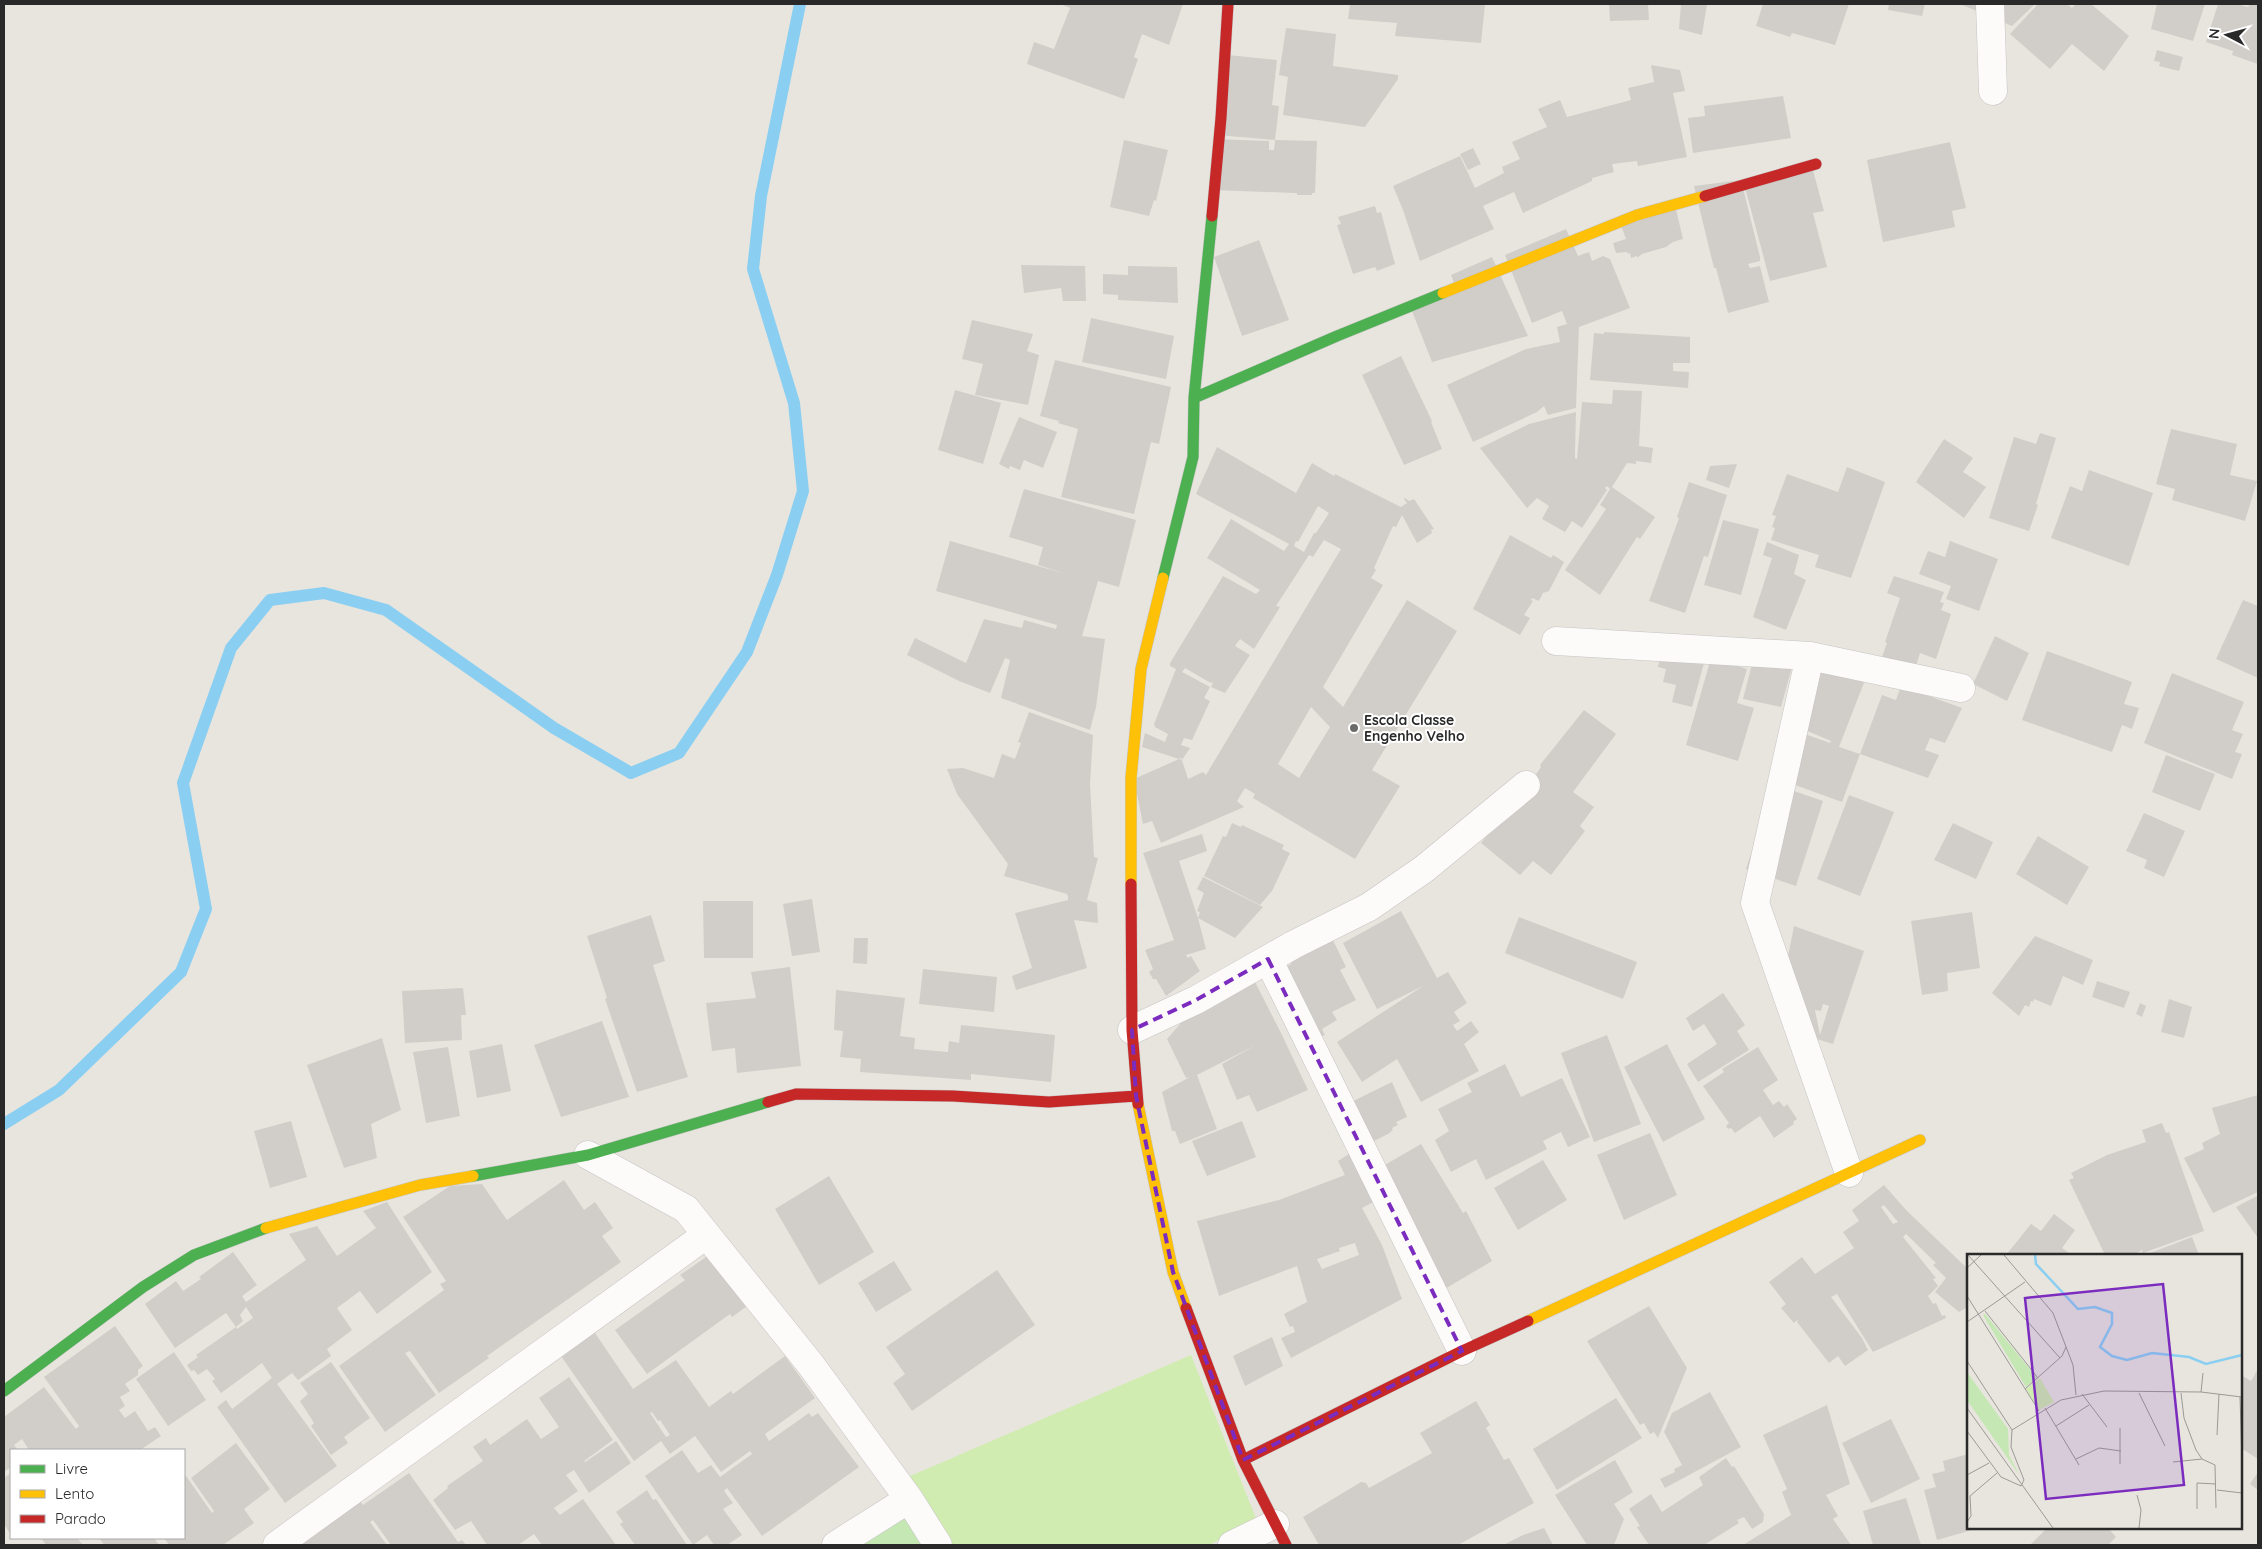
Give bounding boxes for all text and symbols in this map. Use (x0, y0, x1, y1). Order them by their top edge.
north arrow (2202, 10, 2252, 60)
text: N (2205, 28, 2224, 40)
place label: Escola Classe Engenho Velho (1364, 711, 1465, 745)
marker: Escola Classe Engenho Velho (1348, 722, 1360, 734)
inset map (1967, 1254, 2242, 1529)
legend (10, 1449, 185, 1539)
text: Livre (55, 1459, 88, 1478)
text: Lento (55, 1484, 94, 1503)
text: Parado (55, 1509, 106, 1528)

